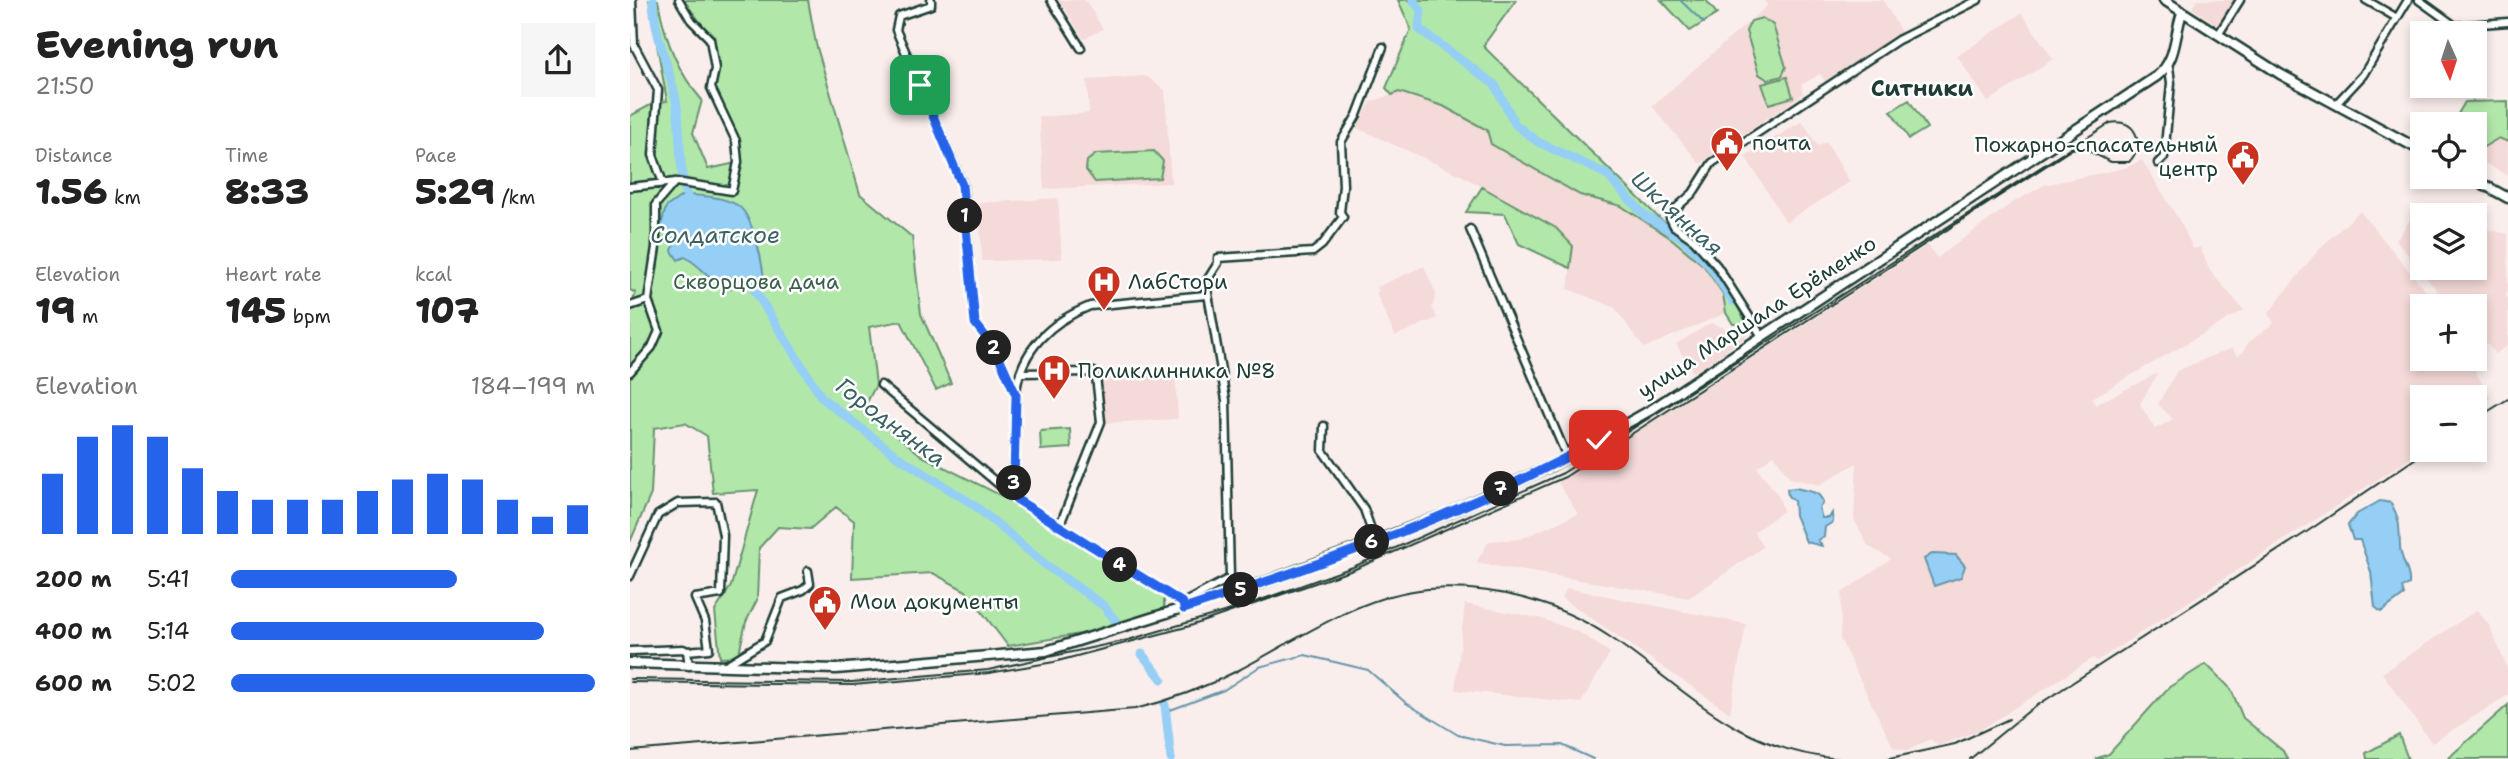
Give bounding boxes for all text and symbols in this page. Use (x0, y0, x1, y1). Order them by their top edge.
text: Evening run (35, 19, 278, 70)
north arrow (2410, 21, 2487, 98)
map controls (2410, 21, 2487, 462)
button: share (521, 23, 595, 97)
pin (890, 55, 950, 115)
icon: arrive (901, 66, 939, 104)
text: 21:50 (35, 71, 95, 101)
district label: Ситники (1871, 73, 1973, 103)
button: locate (2410, 112, 2487, 189)
public building icon: почта (1708, 124, 1746, 173)
place label: почта (1752, 129, 1811, 157)
place label: Пожарно-спасательный центр (1975, 131, 2218, 183)
public building icon: Пожарно-спасательный центр (2224, 138, 2262, 187)
text: Distance (35, 143, 113, 168)
text: Time (225, 143, 269, 168)
text: Pace (415, 143, 457, 168)
water label: Шклянная (1625, 164, 1729, 262)
text: 1.56 (35, 168, 108, 215)
text: 8:33 (225, 168, 309, 215)
text: 5:29 (415, 168, 495, 215)
text: km (108, 185, 141, 210)
text: /km (495, 185, 535, 210)
pin: 1 (948, 198, 982, 234)
text: 1 (960, 203, 969, 228)
button: layers (2410, 203, 2487, 280)
water label: Солдатское (650, 220, 780, 250)
street label: улица Маршала Ерёменко (1632, 229, 1882, 405)
text: Elevation (35, 262, 120, 287)
text: Heart rate (225, 262, 322, 287)
text: kcal (415, 262, 452, 287)
hospital icon: ЛабСтори (1085, 263, 1123, 312)
park label: Скворцова дача (673, 268, 839, 296)
place label: ЛабСтори (1128, 268, 1228, 296)
text: 19 (35, 287, 76, 334)
text: 145 (225, 287, 286, 334)
text: 107 (415, 287, 479, 334)
button: + (2410, 294, 2487, 371)
text: m (76, 304, 98, 329)
text: bpm (286, 304, 331, 329)
pin: 2 (976, 330, 1012, 366)
text: 2 (987, 335, 1000, 360)
hospital icon: Поликлинника №8 (1035, 352, 1073, 401)
place label: Поликлинника №8 (1078, 357, 1276, 385)
text: Elevation (35, 371, 138, 401)
text: 184–199 m (471, 371, 595, 401)
water label: Городнянка (830, 371, 952, 473)
button: − (2410, 385, 2487, 462)
pin (1569, 410, 1629, 470)
icon: check (1580, 421, 1618, 459)
pin: 3 (996, 466, 1032, 500)
text: 3 (1007, 470, 1020, 495)
pin: 7 (1484, 472, 1518, 506)
text: 7 (1494, 476, 1507, 501)
pin: 6 (1354, 524, 1390, 560)
text: 6 (1365, 529, 1378, 554)
pin: 4 (1102, 548, 1138, 582)
text: 4 (1113, 552, 1126, 577)
text: 200 m (35, 564, 112, 594)
text: 5:41 (147, 564, 190, 594)
pin: 5 (1224, 572, 1258, 608)
text: 5 (1235, 577, 1246, 602)
public building icon: Мои документы (806, 583, 844, 632)
place label: Мои документы (850, 588, 1019, 616)
text: 400 m (35, 616, 112, 646)
text: 5:14 (147, 616, 190, 646)
text: 600 m (35, 668, 112, 698)
text: 5:02 (147, 668, 197, 698)

